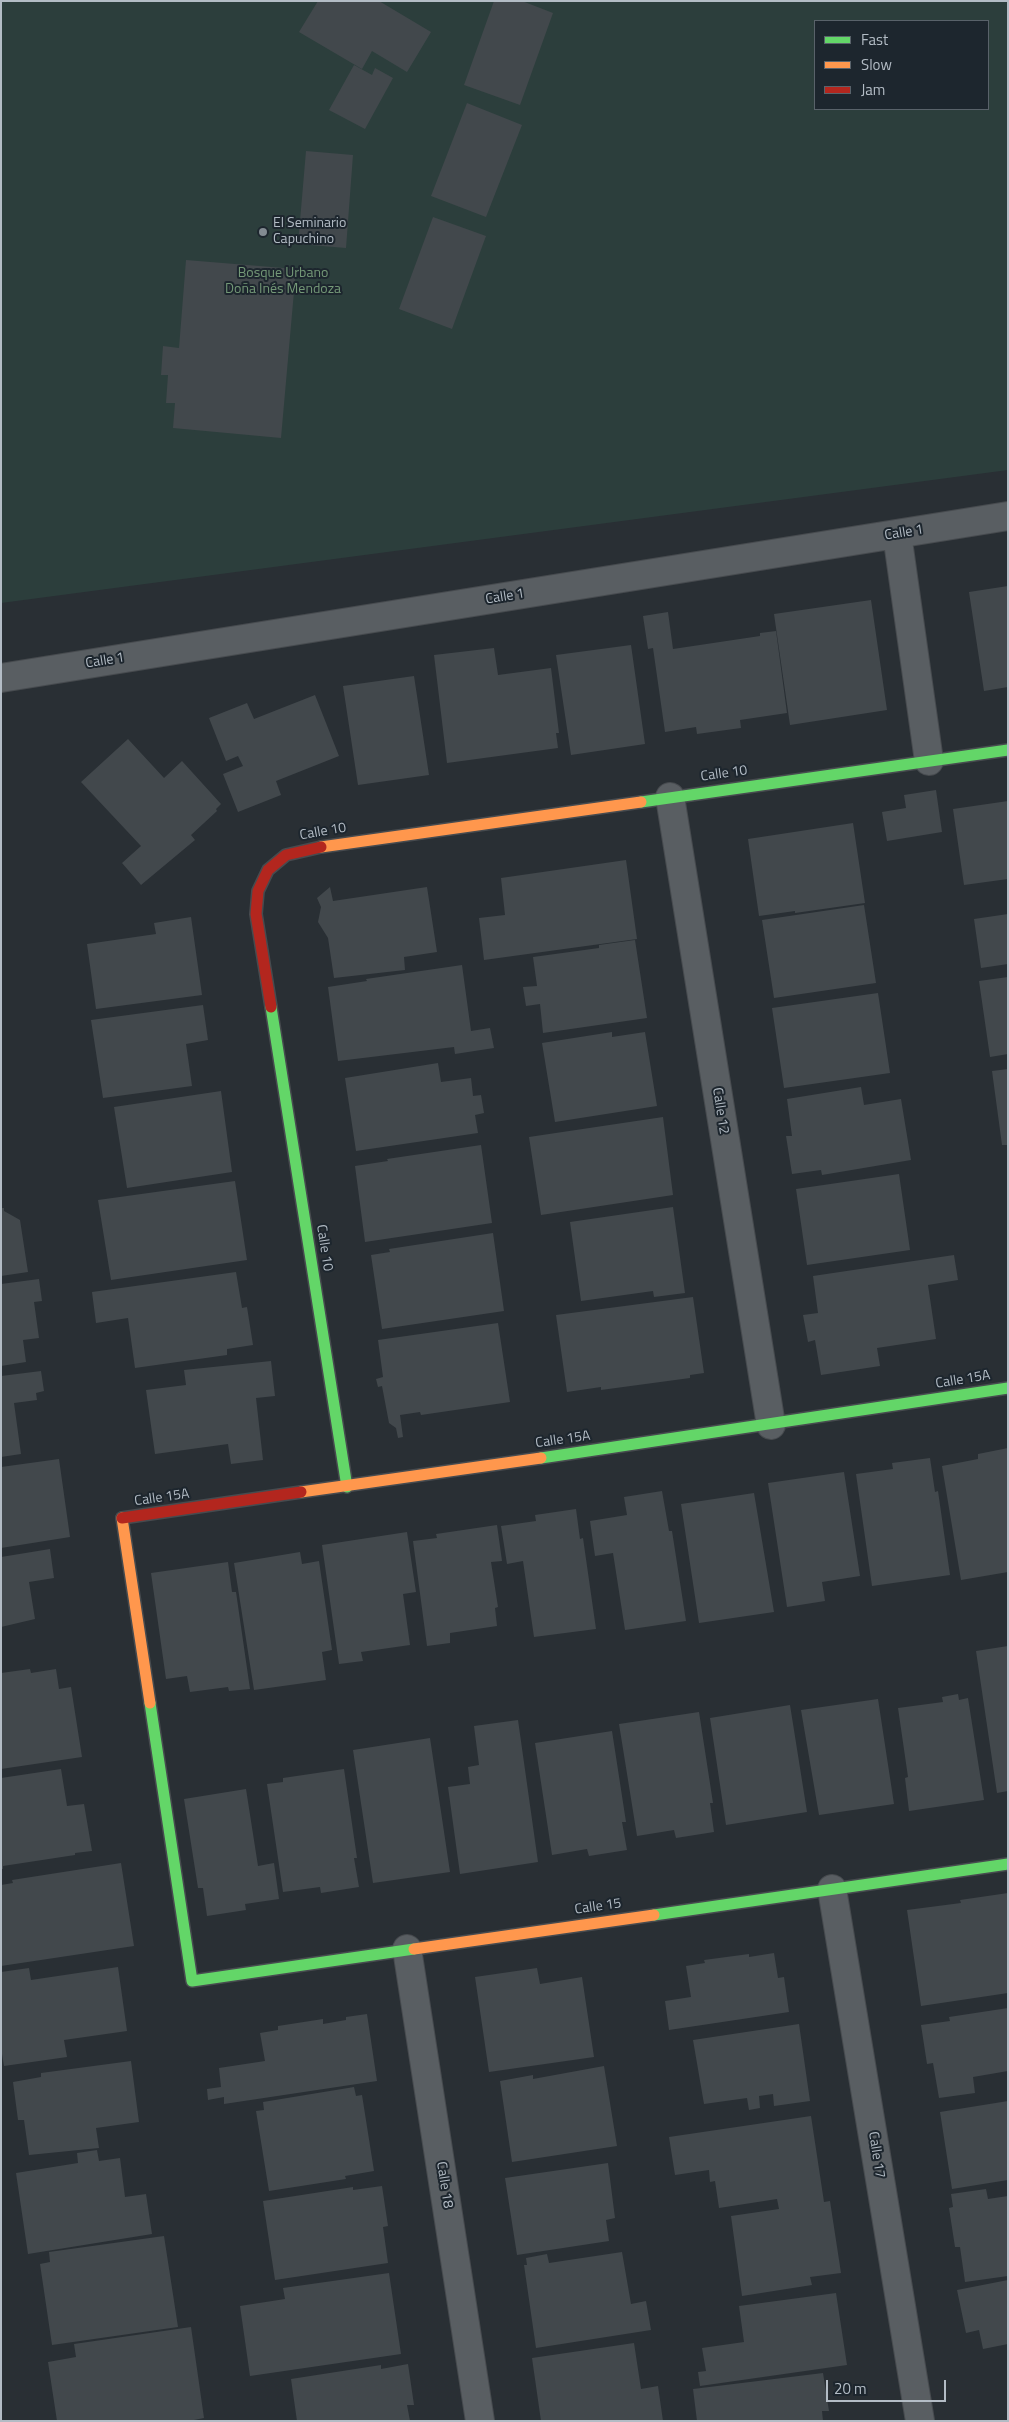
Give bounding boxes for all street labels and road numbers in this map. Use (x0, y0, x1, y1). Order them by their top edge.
street label: Calle 1 (883, 522, 925, 544)
street label: Calle 1 (484, 586, 526, 608)
street label: Calle 1 (84, 650, 126, 672)
street label: Calle 10 (700, 762, 748, 786)
street label: Calle 10 (298, 820, 348, 844)
street label: Calle 12 (708, 1087, 732, 1135)
street label: Calle 10 (312, 1224, 336, 1272)
street label: Calle 15A (934, 1367, 992, 1393)
street label: Calle 15A (534, 1428, 592, 1452)
street label: Calle 15A (133, 1486, 191, 1510)
street label: Calle 15 (574, 1895, 622, 1919)
street label: Calle 17 (864, 2131, 888, 2179)
street label: Calle 18 (432, 2161, 456, 2209)

